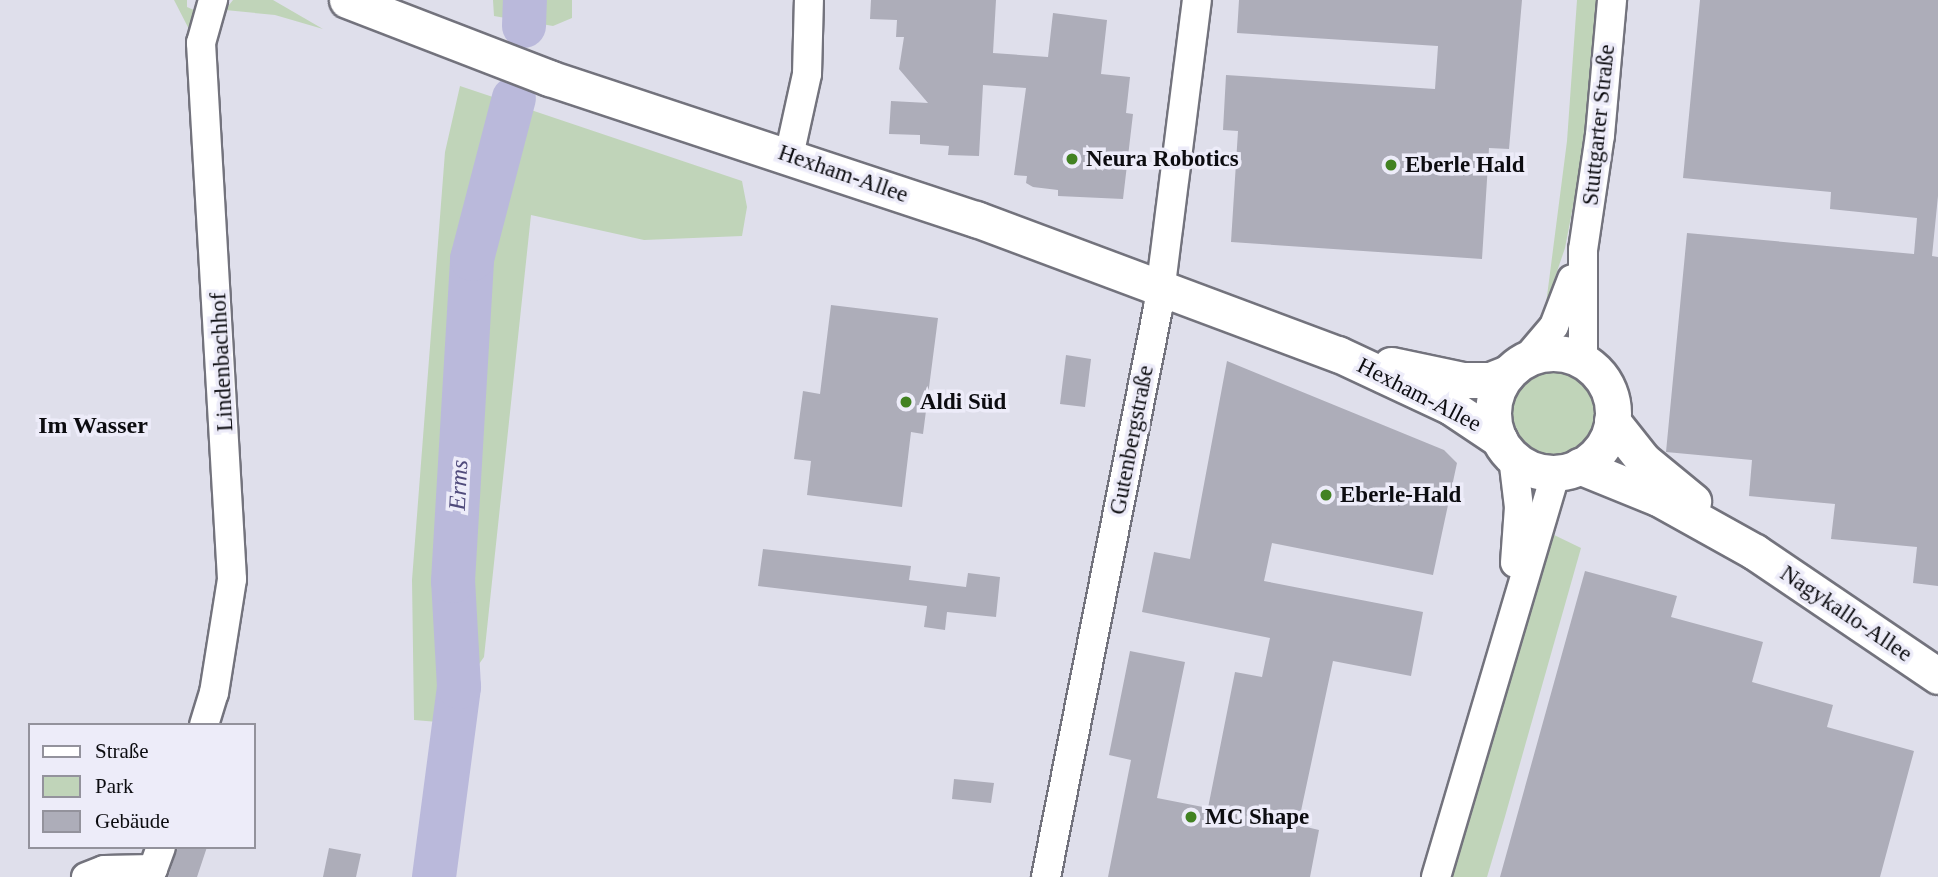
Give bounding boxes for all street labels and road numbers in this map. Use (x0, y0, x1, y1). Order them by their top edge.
street label: Stuttgarter Straße (1577, 43, 1621, 207)
street label: Hexham-Allee (775, 139, 911, 209)
street label: Lindenbachhof (205, 292, 239, 432)
street label: Hexham-Allee (1352, 352, 1486, 438)
street label: Gutenbergstraße (1104, 363, 1160, 517)
street label: Nagykallo-Allee (1775, 560, 1917, 668)

